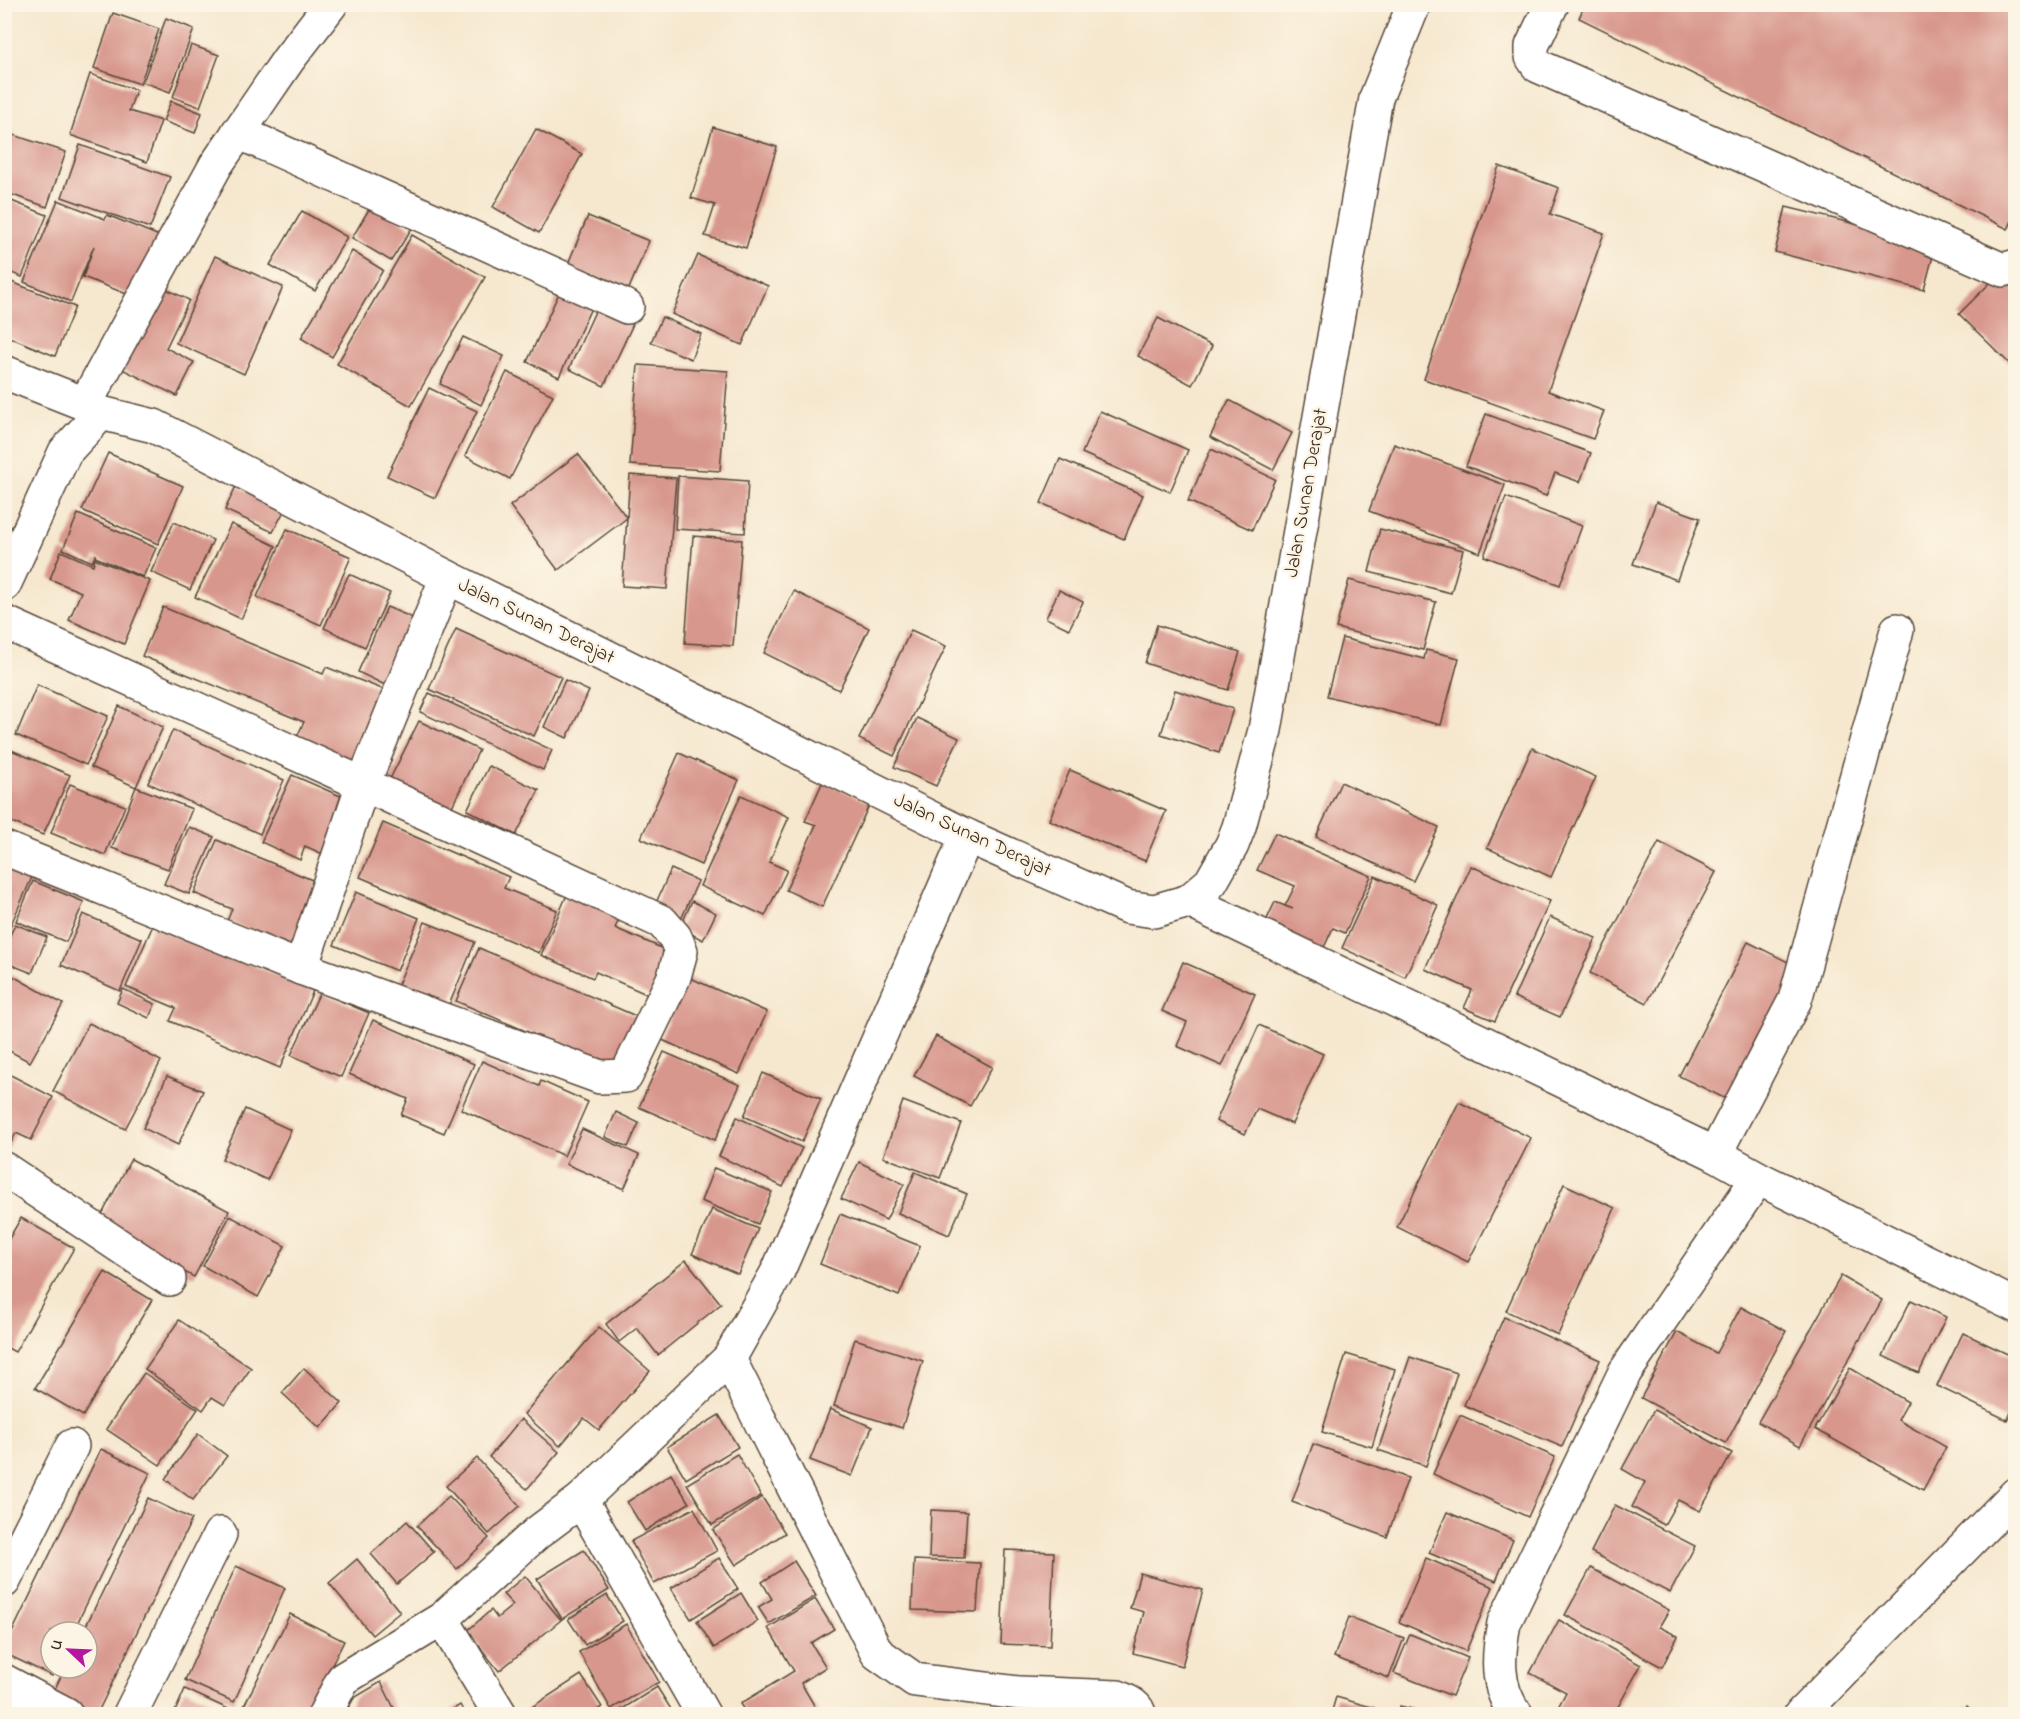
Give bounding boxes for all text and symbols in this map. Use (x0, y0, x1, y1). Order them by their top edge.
street label: Jalan Sunan Derajat (1278, 406, 1336, 580)
street label: Jalan Sunan Derajat (453, 571, 620, 673)
street label: Jalan Sunan Derajat (888, 787, 1056, 885)
north arrow (39, 1620, 99, 1680)
text: U (44, 1636, 70, 1654)

